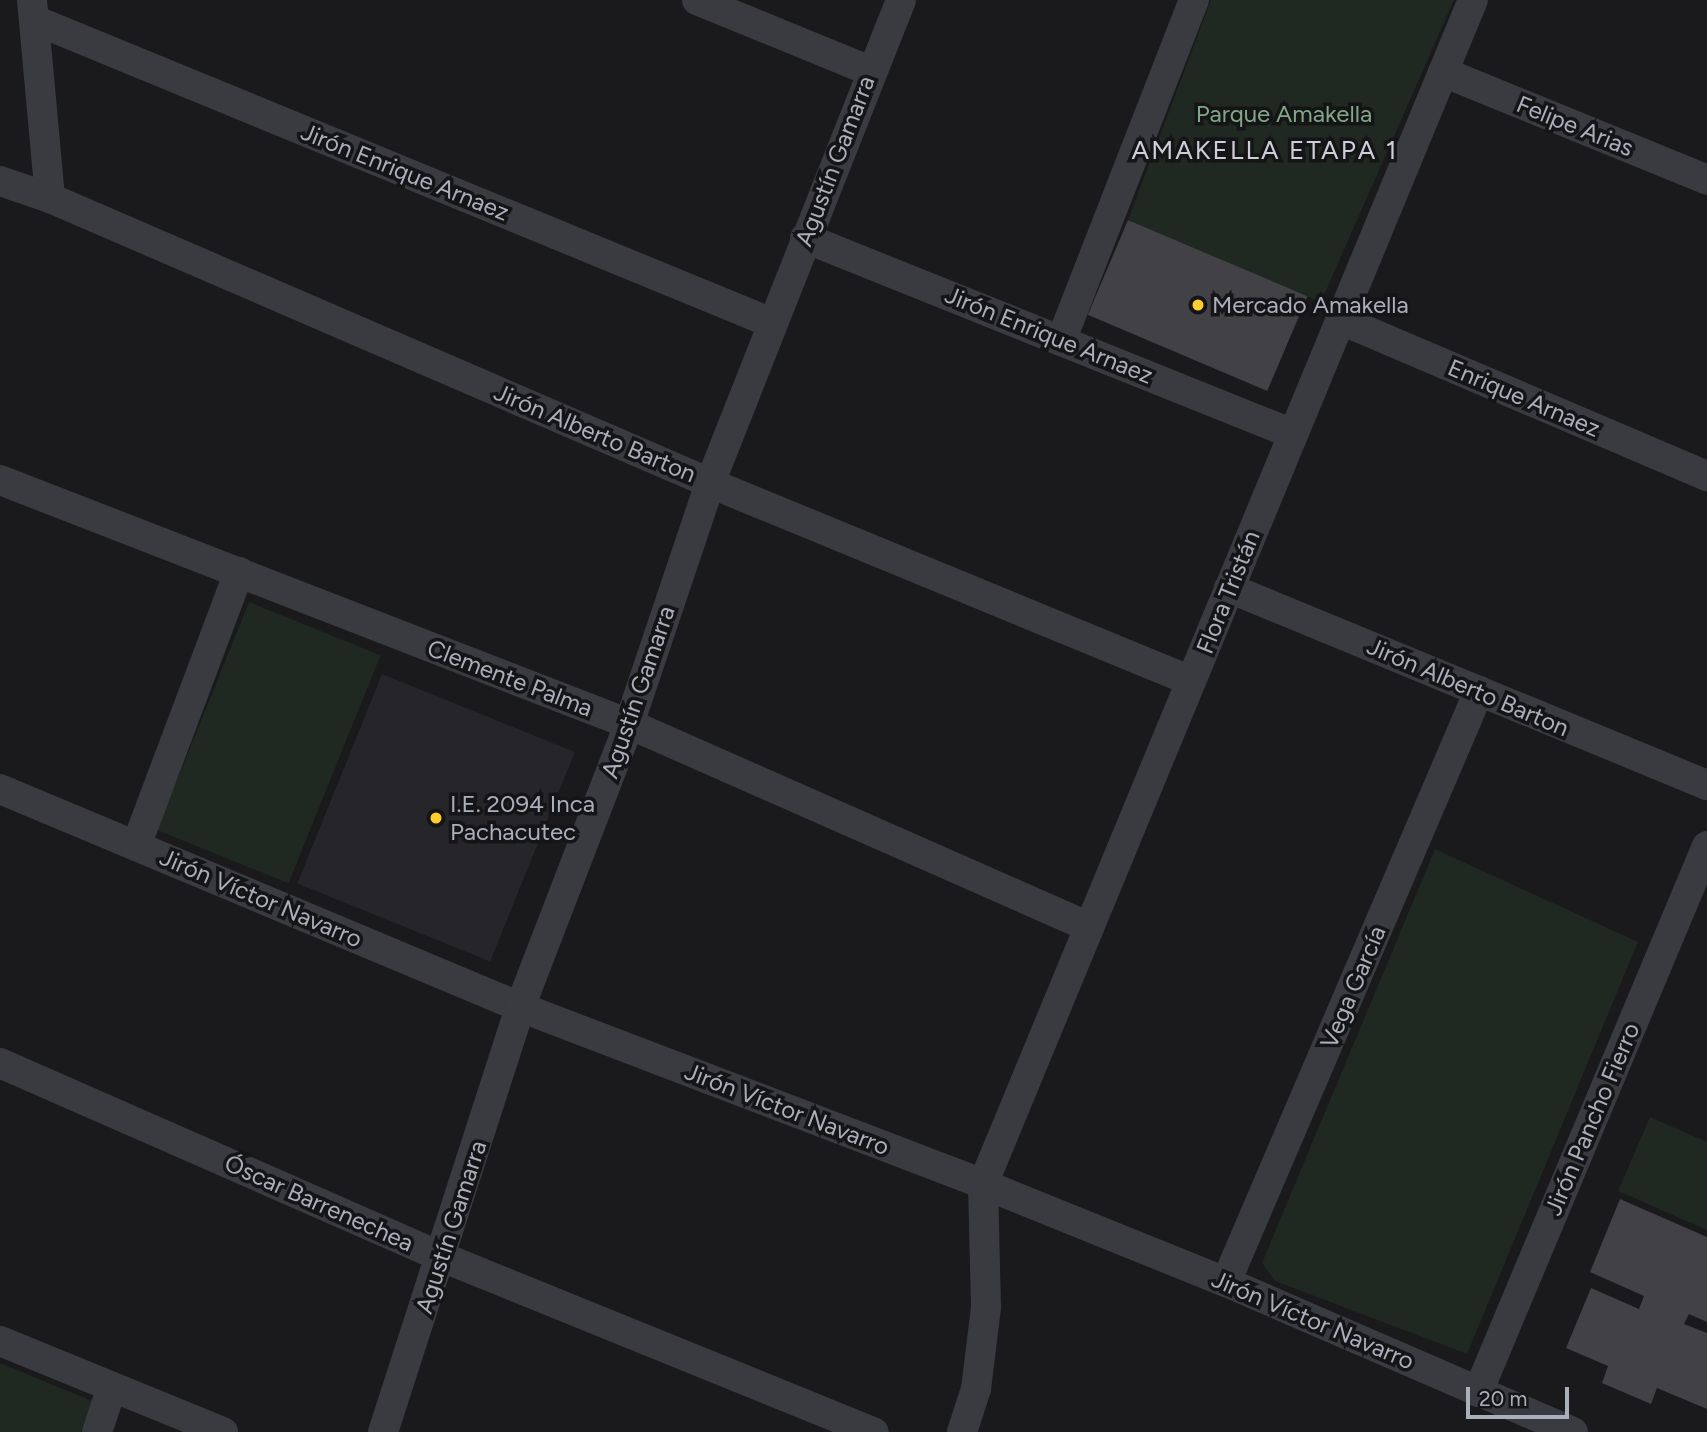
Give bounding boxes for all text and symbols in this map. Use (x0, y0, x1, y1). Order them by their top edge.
street label: Agustín Gamarra (789, 72, 881, 250)
street label: Felipe Arias (1512, 90, 1638, 162)
park label: Parque Amakella (1196, 100, 1372, 128)
street label: Jirón Enrique Arnaez (297, 117, 513, 227)
district label: AMAKELLA ETAPA 1 (1134, 135, 1396, 167)
street label: Jirón Enrique Arnaez (941, 280, 1157, 390)
place label: Mercado Amakella (1212, 291, 1409, 319)
marker: Mercado Amakella (1190, 297, 1206, 313)
street label: Enrique Arnaez (1444, 353, 1604, 443)
street label: Jirón Alberto Barton (490, 377, 700, 489)
street label: Flora Tristán (1190, 526, 1266, 658)
street label: Agustín Gamarra (595, 602, 681, 782)
street label: Jirón Alberto Barton (1363, 631, 1573, 743)
street label: Clemente Palma (423, 633, 597, 723)
place label: I.E. 2094 Inca Pachacutec (450, 790, 595, 846)
marker: I.E. 2094 Inca Pachacutec (428, 810, 444, 826)
street label: Jirón Víctor Navarro (156, 842, 366, 954)
street label: Vega García (1314, 921, 1392, 1053)
street label: Jirón Pancho Fierro (1538, 1018, 1646, 1220)
street label: Jirón Víctor Navarro (681, 1057, 893, 1161)
street label: Agustín Gamarra (409, 1137, 493, 1317)
street label: Óscar Barrenechea (220, 1148, 418, 1258)
street label: Jirón Víctor Navarro (1208, 1264, 1418, 1376)
scale bar (1469, 1372, 1572, 1416)
text: 20 m (1479, 1386, 1527, 1411)

